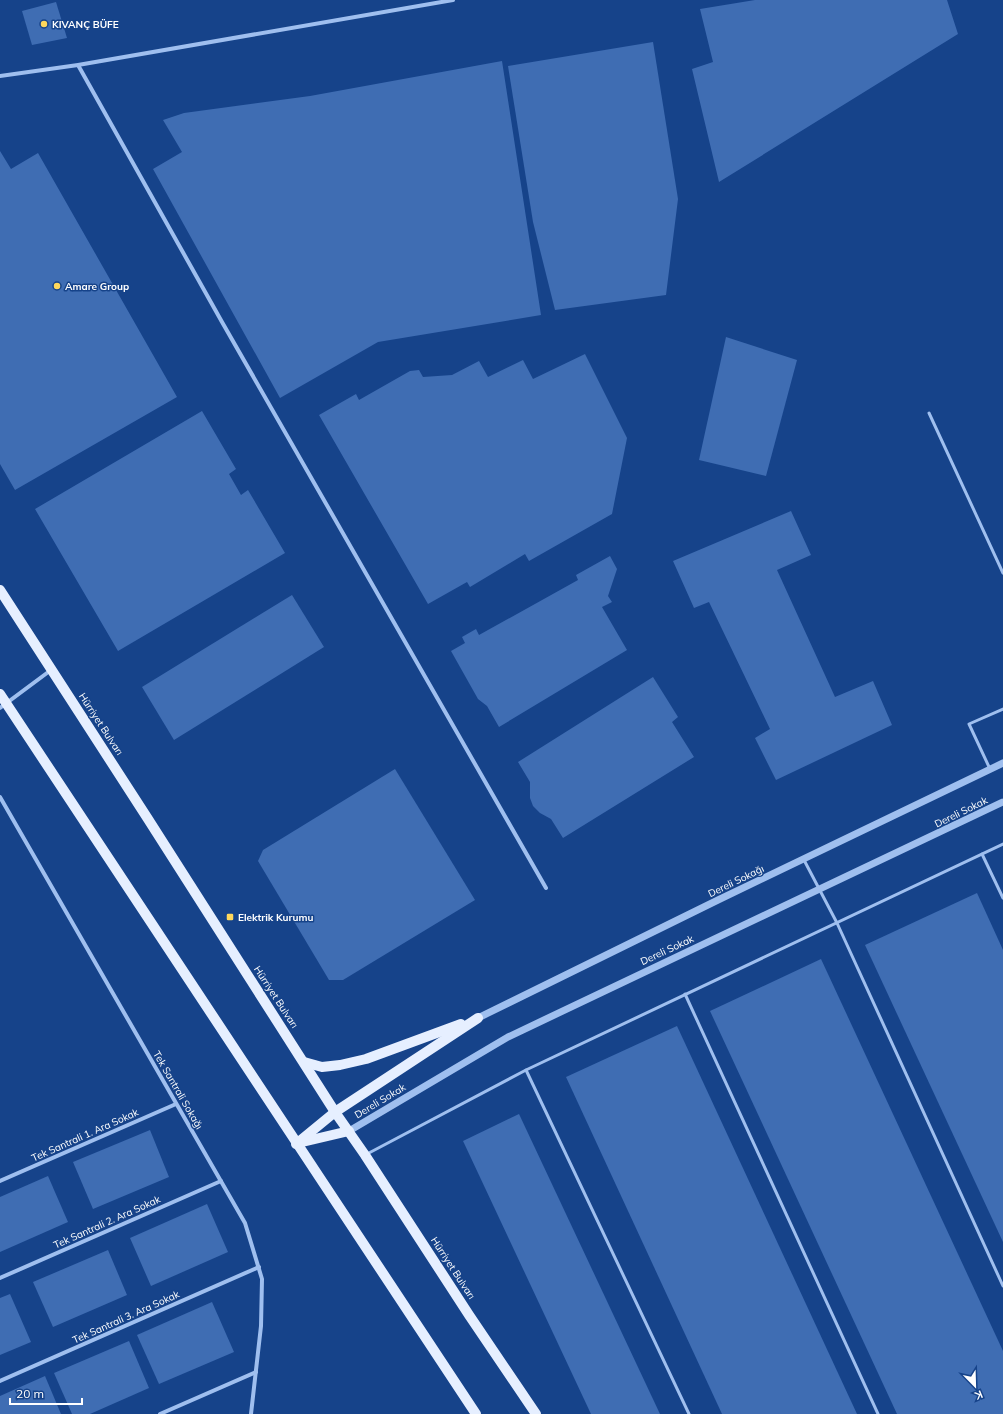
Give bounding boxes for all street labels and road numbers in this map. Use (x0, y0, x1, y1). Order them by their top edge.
street label: Hürriyet Bulvarı (76, 690, 126, 758)
street label: Dereli Sokak (932, 793, 990, 830)
street label: Dereli Sokağı (706, 862, 766, 900)
street label: Dereli Sokak (638, 932, 697, 968)
street label: Hürriyet Bulvarı (251, 963, 301, 1031)
street label: Tek Santrali Sokağı (150, 1048, 206, 1132)
street label: Dereli Sokak (352, 1080, 409, 1121)
street label: Tek Santrali 1. Ara Sokak (30, 1105, 141, 1164)
street label: Tek Santrali 2. Ara Sokak (52, 1192, 163, 1251)
street label: Hürriyet Bulvarı (428, 1234, 478, 1302)
street label: Tek Santrali 3. Ara Sokak (71, 1287, 182, 1346)

